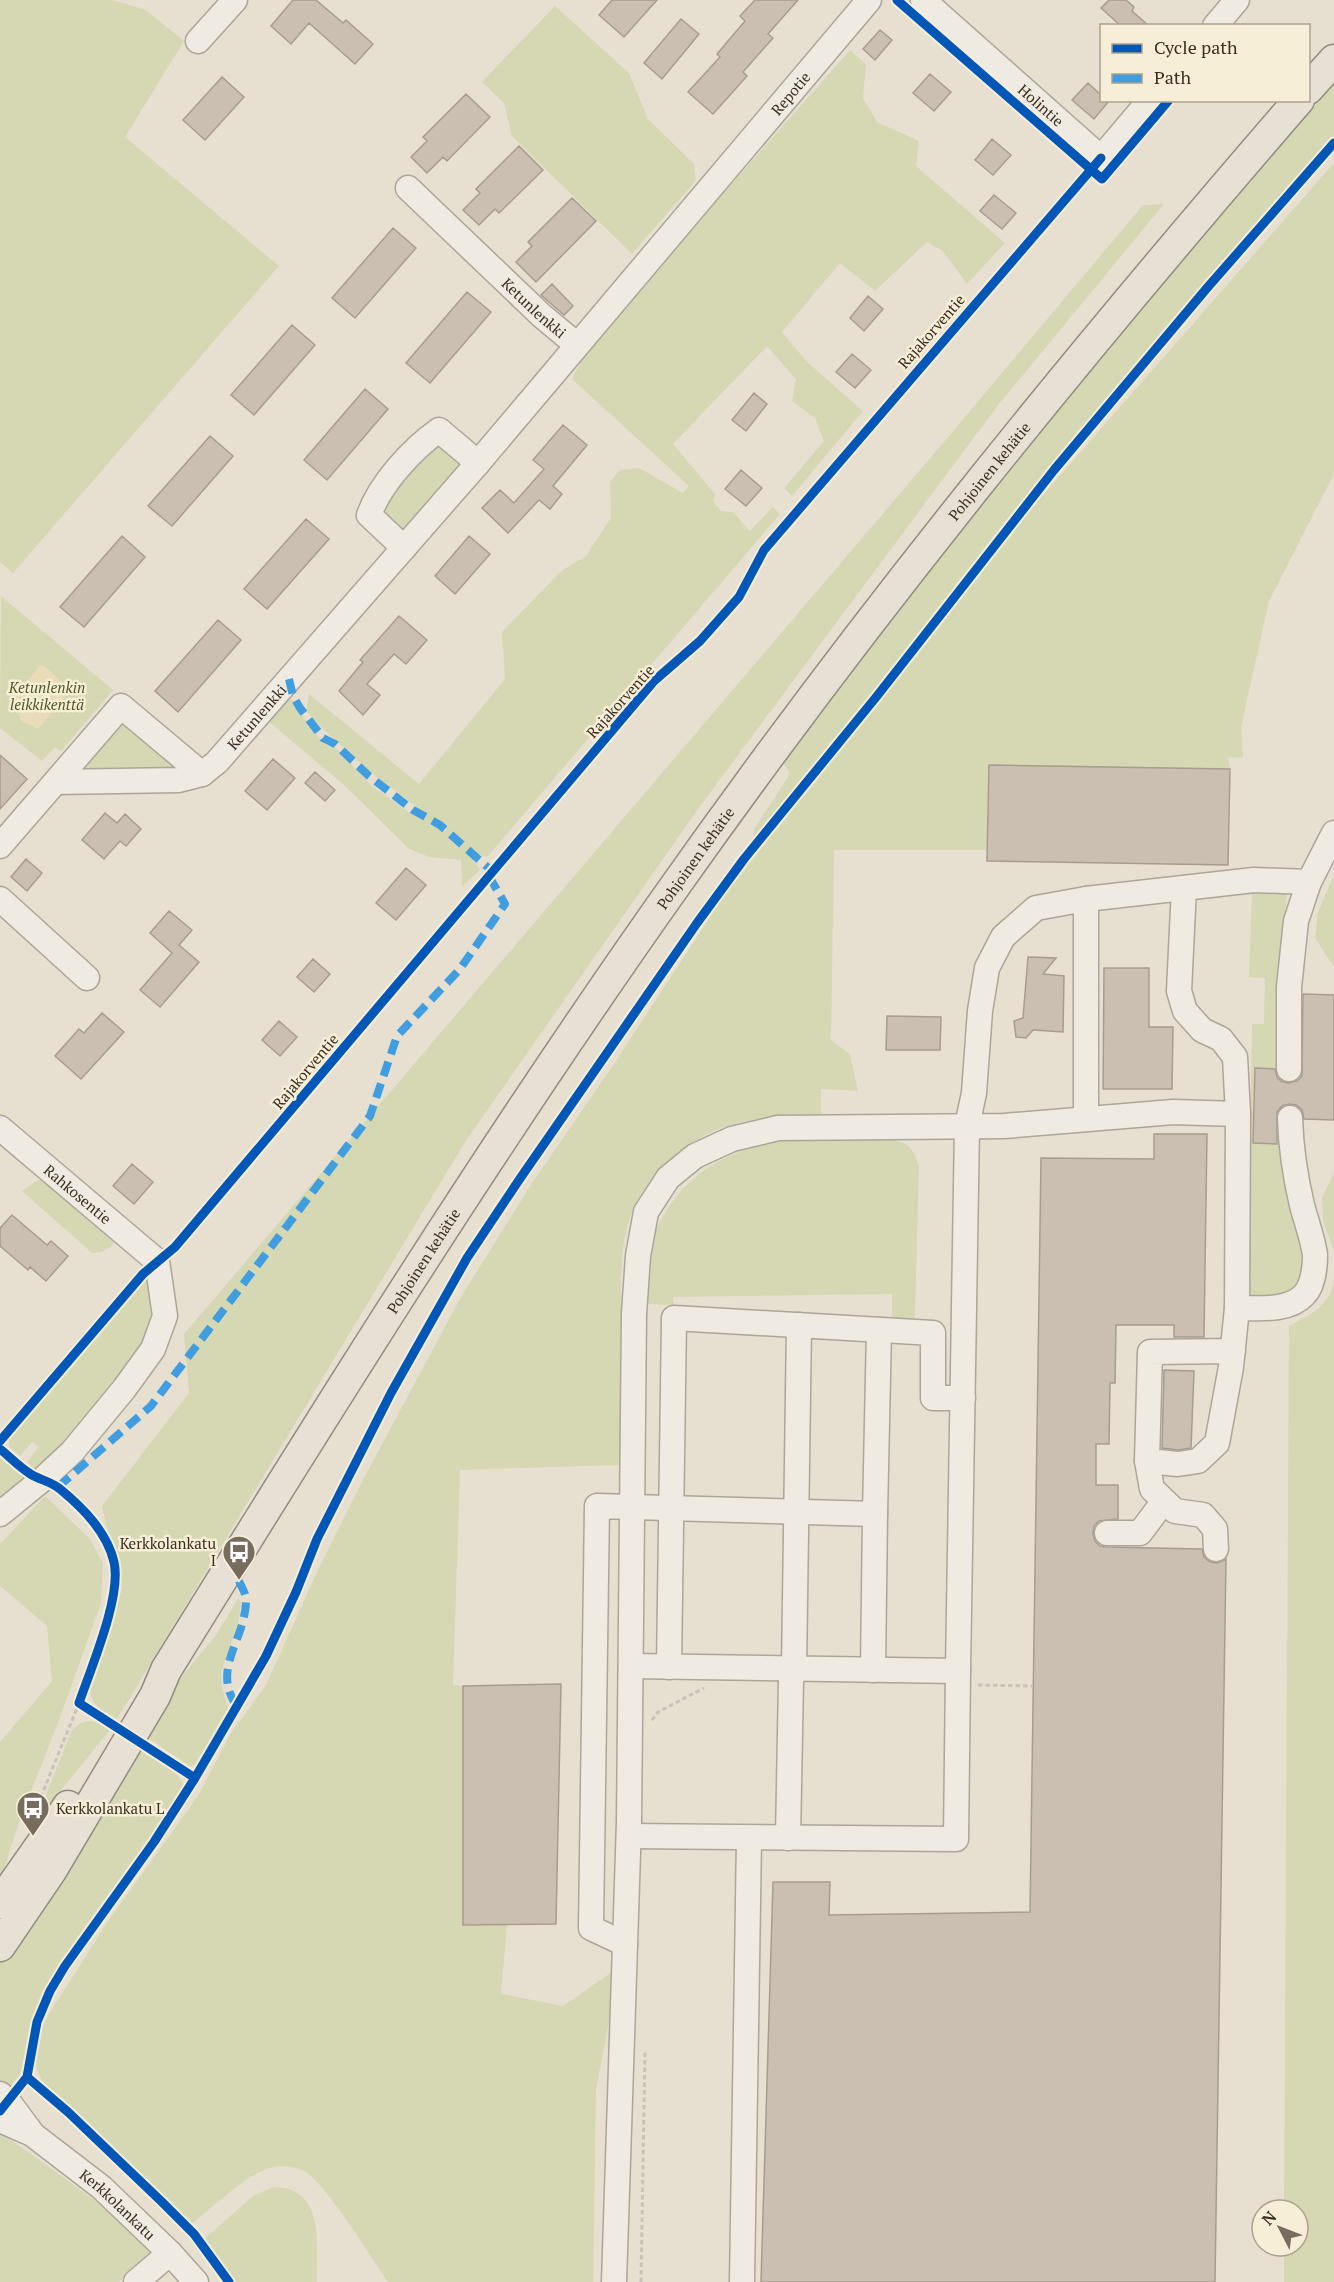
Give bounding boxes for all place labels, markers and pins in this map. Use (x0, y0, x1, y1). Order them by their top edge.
place label: Kerkkolankatu I (120, 1533, 216, 1570)
bus stop icon: Kerkkolankatu I (221, 1534, 257, 1581)
bus stop icon: Kerkkolankatu L (15, 1790, 51, 1837)
place label: Kerkkolankatu L (56, 1798, 164, 1818)

